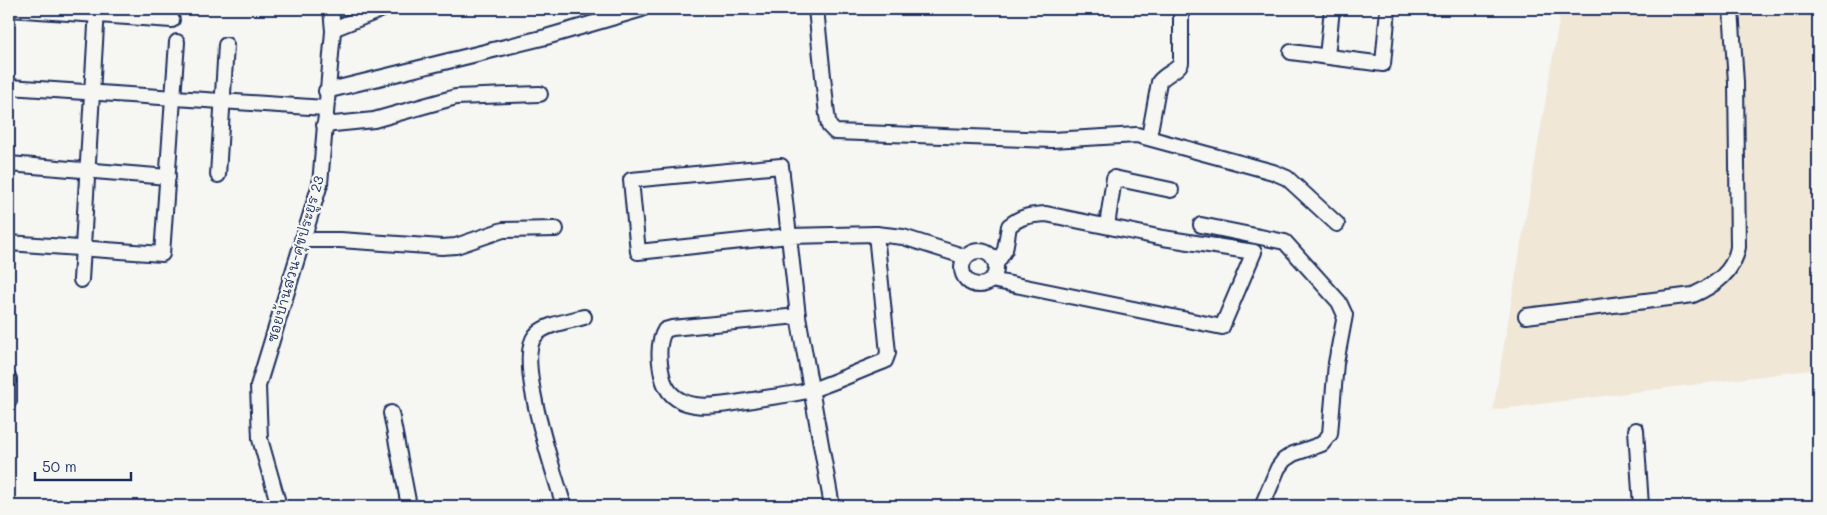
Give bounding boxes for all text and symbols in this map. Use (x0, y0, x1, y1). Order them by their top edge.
street label: ซอยบ้านสวน-ศุขประยูร 23 (262, 173, 330, 345)
scale bar (35, 450, 131, 482)
text: 50 m (42, 456, 77, 476)

